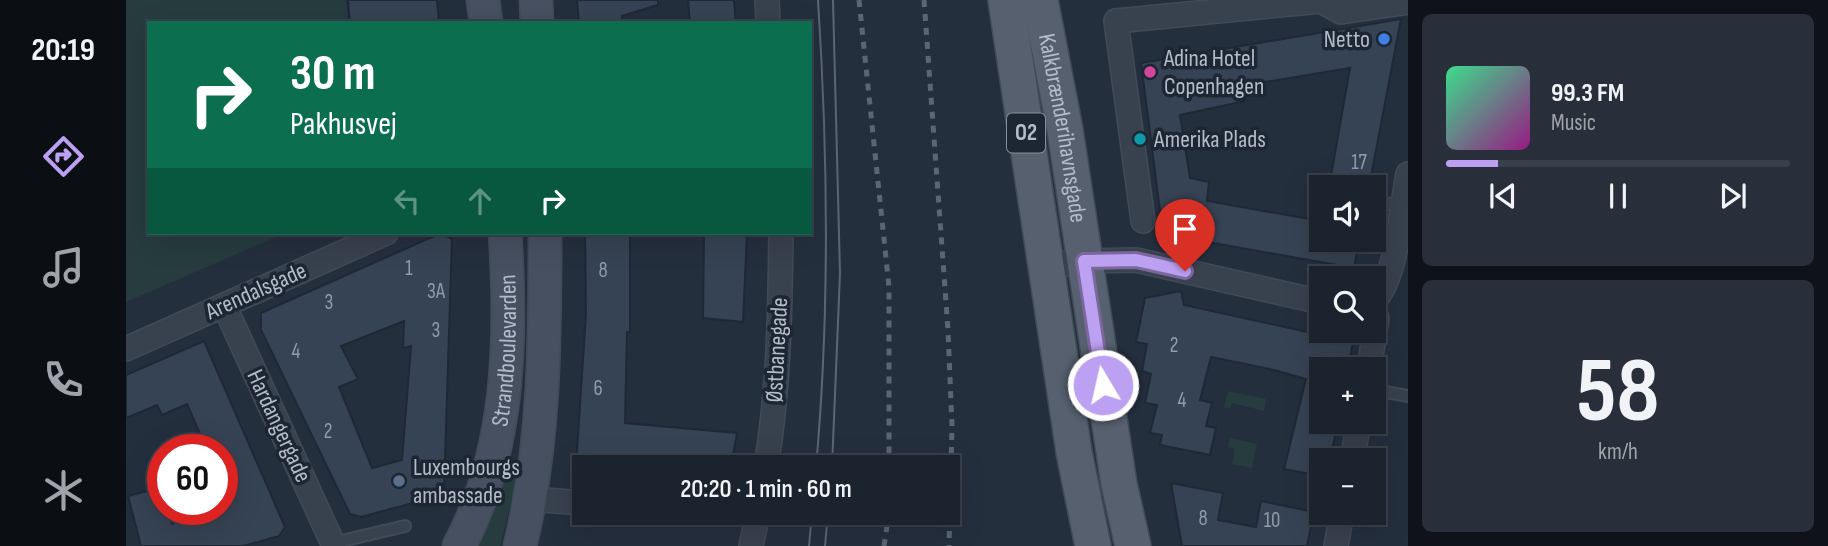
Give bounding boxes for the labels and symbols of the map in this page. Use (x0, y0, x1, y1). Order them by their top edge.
place label: Netto (1324, 25, 1370, 54)
street label: Kalkbrænderihavnsgade (1032, 31, 1093, 224)
marker: Netto (1376, 31, 1392, 47)
place label: Adina Hotel Copenhagen (1163, 44, 1264, 101)
marker: Adina Hotel Copenhagen (1142, 64, 1158, 80)
road number: O2 (1007, 114, 1045, 152)
place label: Amerika Plads (1153, 125, 1266, 154)
marker: Amerika Plads (1132, 131, 1148, 147)
house number: 17 (1351, 150, 1367, 175)
pin (1155, 199, 1215, 271)
street label: Arendalsgade (200, 256, 311, 327)
house number: 1 (405, 256, 413, 281)
house number: 8 (598, 258, 608, 283)
street label: Strandboulevarden (485, 274, 522, 429)
house number: 3A (427, 279, 446, 304)
house number: 3 (325, 290, 333, 315)
street label: Østbanegade (760, 297, 794, 403)
house number: 3 (432, 318, 440, 343)
house number: 2 (1170, 333, 1178, 358)
house number: 4 (292, 339, 301, 364)
position arrow (1066, 348, 1140, 422)
street label: Hardangergade (240, 365, 318, 487)
house number: 6 (593, 376, 603, 401)
house number: 4 (1178, 388, 1187, 413)
house number: 2 (324, 419, 332, 444)
speed limit sign: 60 (147, 434, 238, 525)
place label: Luxembourgs ambassade (413, 453, 520, 510)
marker: Luxembourgs ambassade (391, 473, 407, 489)
house number: 8 (1198, 506, 1208, 531)
house number: 10 (1264, 508, 1280, 533)

